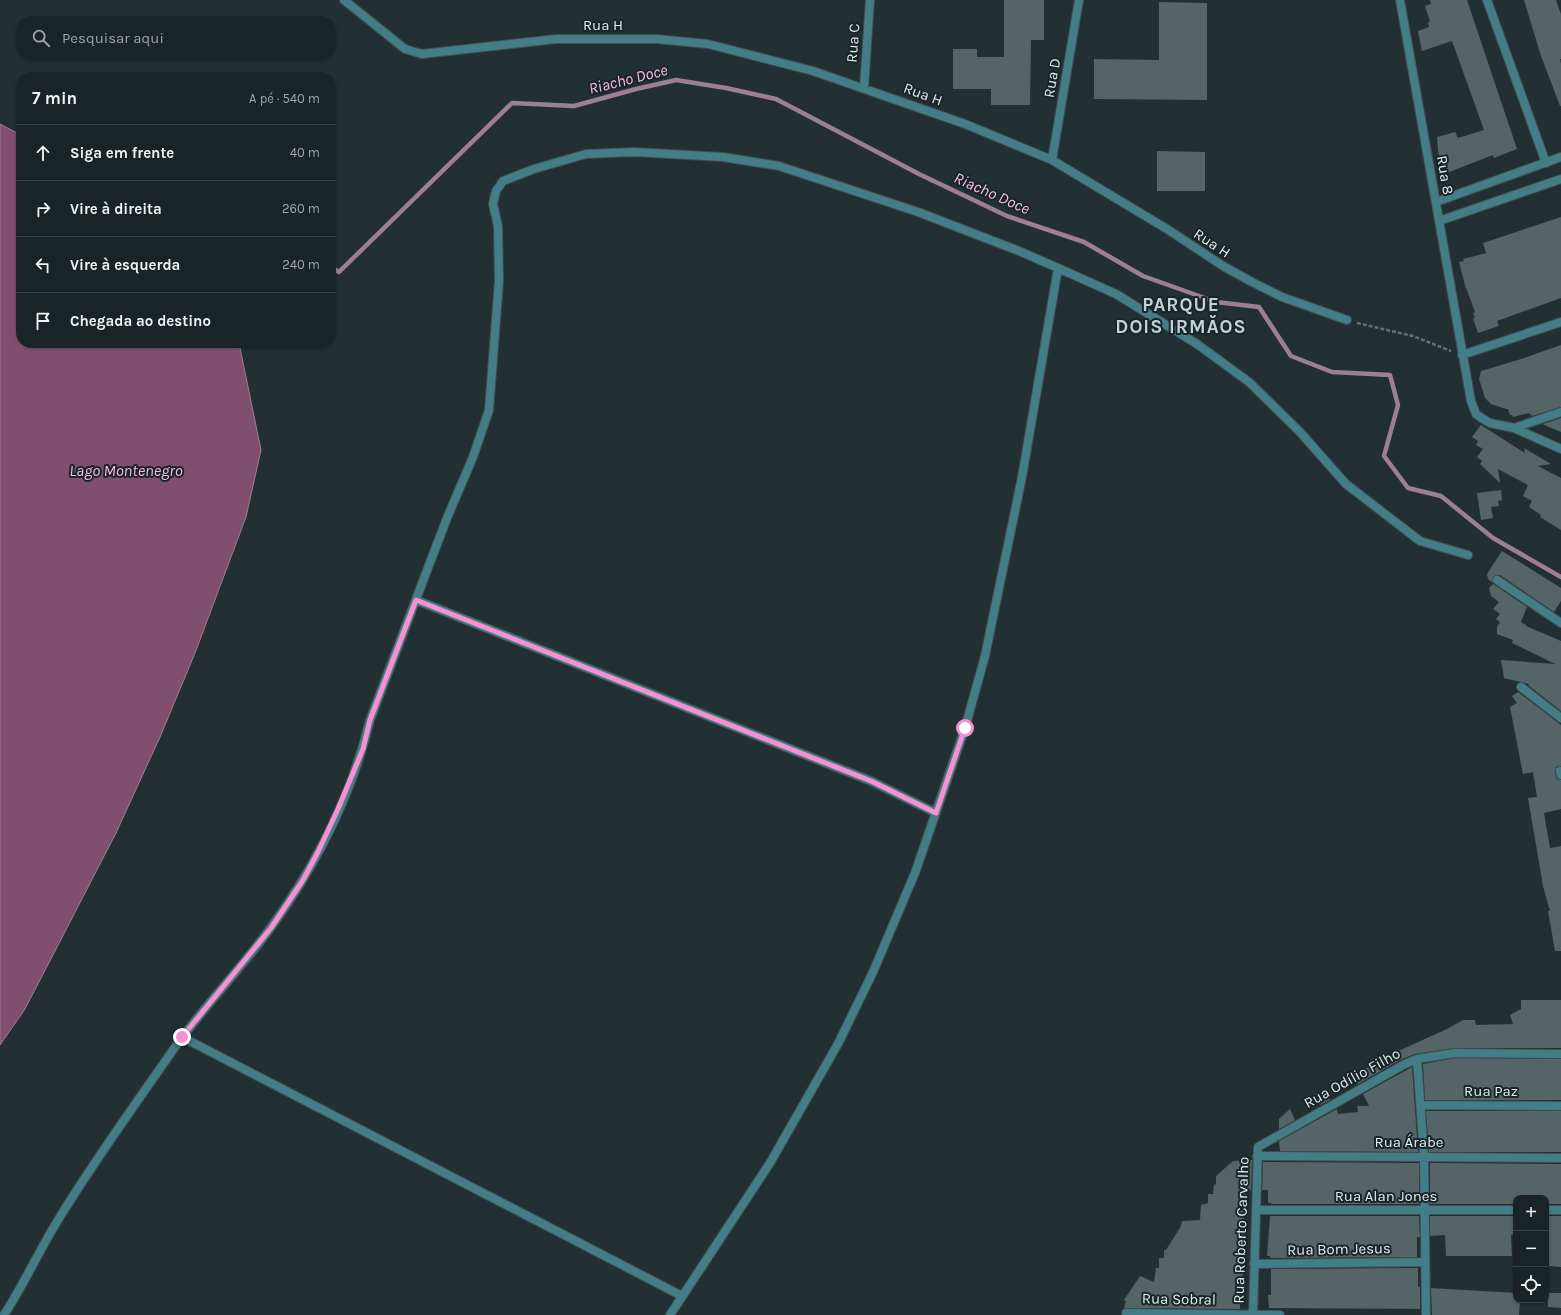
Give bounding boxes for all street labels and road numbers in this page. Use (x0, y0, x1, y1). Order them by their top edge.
street label: Rua H (583, 16, 623, 34)
street label: Rua C (843, 23, 863, 63)
street label: Rua D (1040, 57, 1064, 99)
street label: Rua H (901, 79, 945, 109)
street label: Rua 8 (1433, 154, 1457, 196)
street label: Rua H (1190, 225, 1234, 261)
street label: Rua Odílio Filho (1301, 1044, 1403, 1112)
street label: Rua Paz (1464, 1082, 1518, 1100)
street label: Rua Árabe (1375, 1133, 1443, 1151)
street label: Rua Roberto Carvalho (1229, 1156, 1253, 1304)
street label: Rua Alan Jones (1335, 1187, 1437, 1205)
street label: Rua Bom Jesus (1287, 1239, 1391, 1259)
street label: Rua Sobral (1142, 1289, 1216, 1309)

